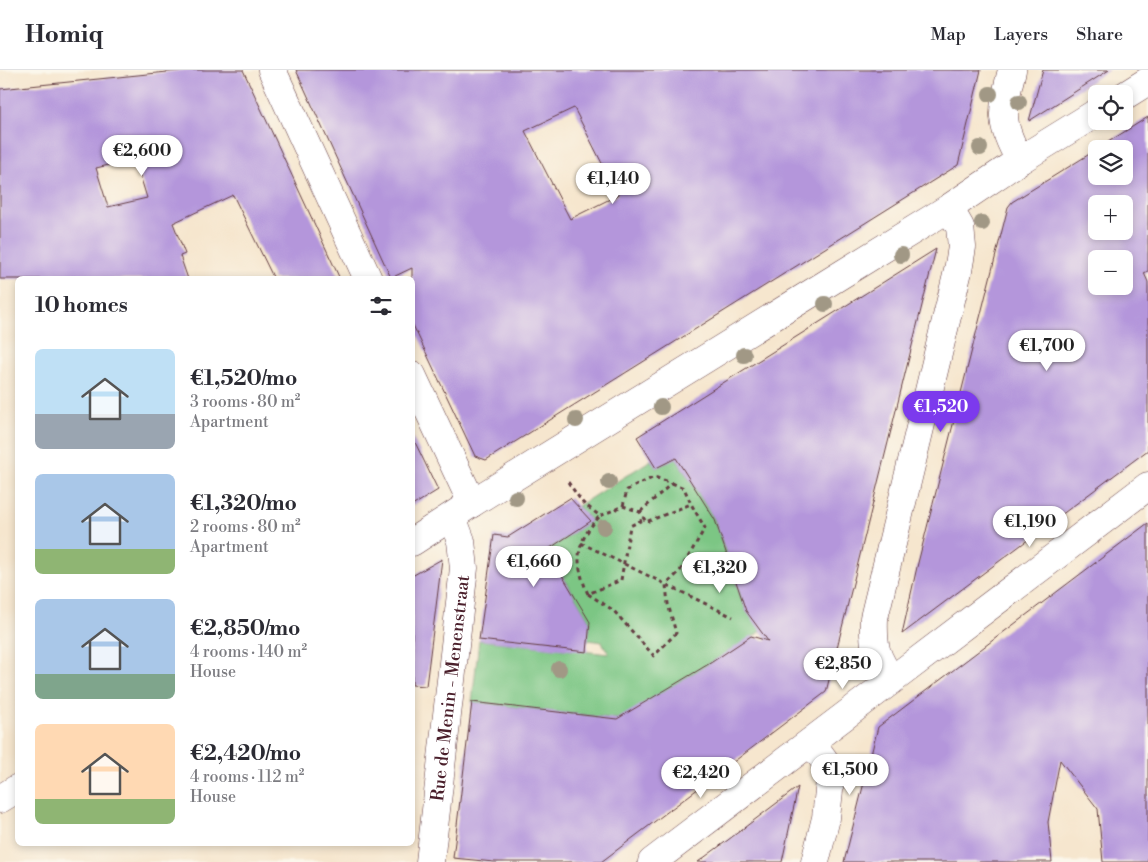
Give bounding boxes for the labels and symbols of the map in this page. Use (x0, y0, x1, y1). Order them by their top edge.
pin: €2,600 (101, 134, 183, 177)
pin: €1,140 (572, 162, 654, 205)
pin: €1,700 (1006, 330, 1088, 372)
pin: €1,520 (900, 390, 982, 433)
pin: €1,190 (989, 506, 1071, 548)
pin: €1,660 (493, 546, 575, 588)
pin: €1,320 (679, 552, 761, 594)
street label: Rue de Menin - Menenstraat (426, 573, 475, 803)
pin: €2,850 (802, 648, 884, 690)
pin: €1,500 (809, 754, 891, 796)
pin: €2,420 (660, 756, 742, 799)

